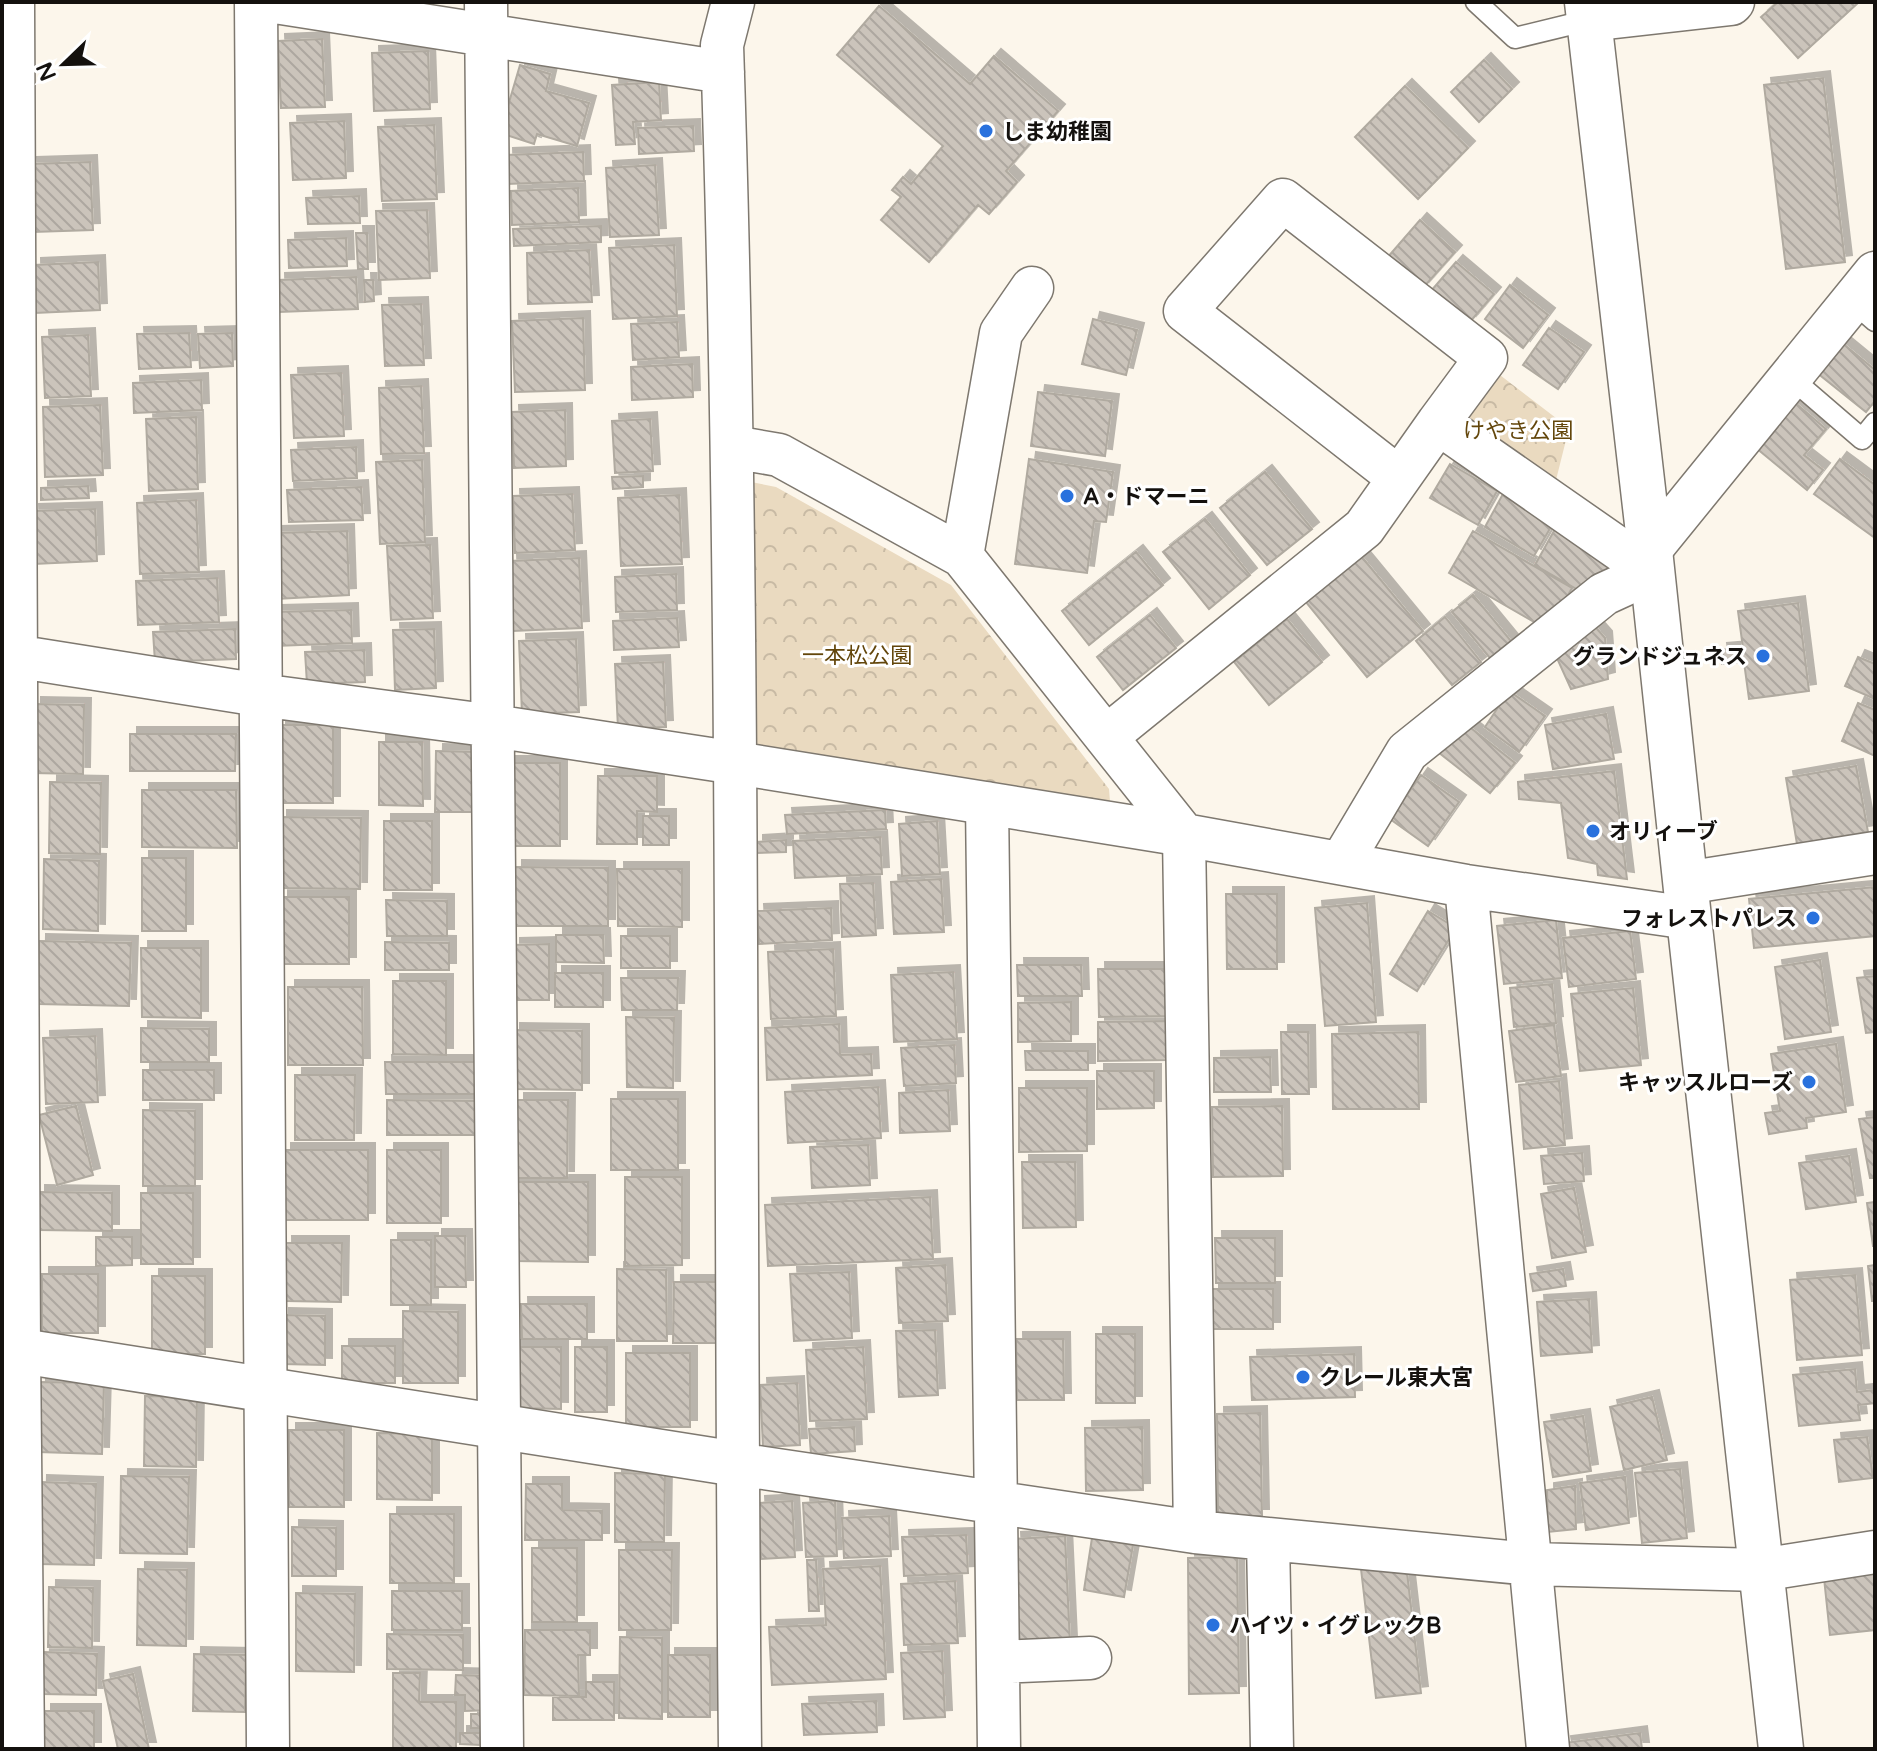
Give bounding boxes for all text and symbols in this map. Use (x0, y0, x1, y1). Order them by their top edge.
north arrow (24, 24, 104, 104)
text: N (31, 58, 62, 85)
place label: しま幼稚園 (1002, 119, 1112, 145)
marker: しま幼稚園 (977, 122, 995, 140)
park label: けやき公園 (1463, 418, 1573, 444)
place label: A・ドマーニ (1083, 484, 1209, 510)
marker: A・ドマーニ (1058, 487, 1076, 505)
park label: 一本松公園 (802, 643, 912, 669)
place label: グランドジュネス (1573, 644, 1747, 670)
marker: グランドジュネス (1754, 647, 1772, 665)
place label: オリィーブ (1609, 819, 1718, 845)
marker: オリィーブ (1584, 822, 1602, 840)
place label: フォレストパレス (1621, 906, 1797, 932)
marker: フォレストパレス (1804, 909, 1822, 927)
place label: キャッスルローズ (1618, 1070, 1793, 1096)
marker: キャッスルローズ (1800, 1073, 1818, 1091)
place label: クレール東大宮 (1319, 1365, 1473, 1391)
marker: クレール東大宮 (1294, 1368, 1312, 1386)
place label: ハイツ・イグレックB (1229, 1613, 1441, 1639)
marker: ハイツ・イグレックB (1204, 1616, 1222, 1634)

